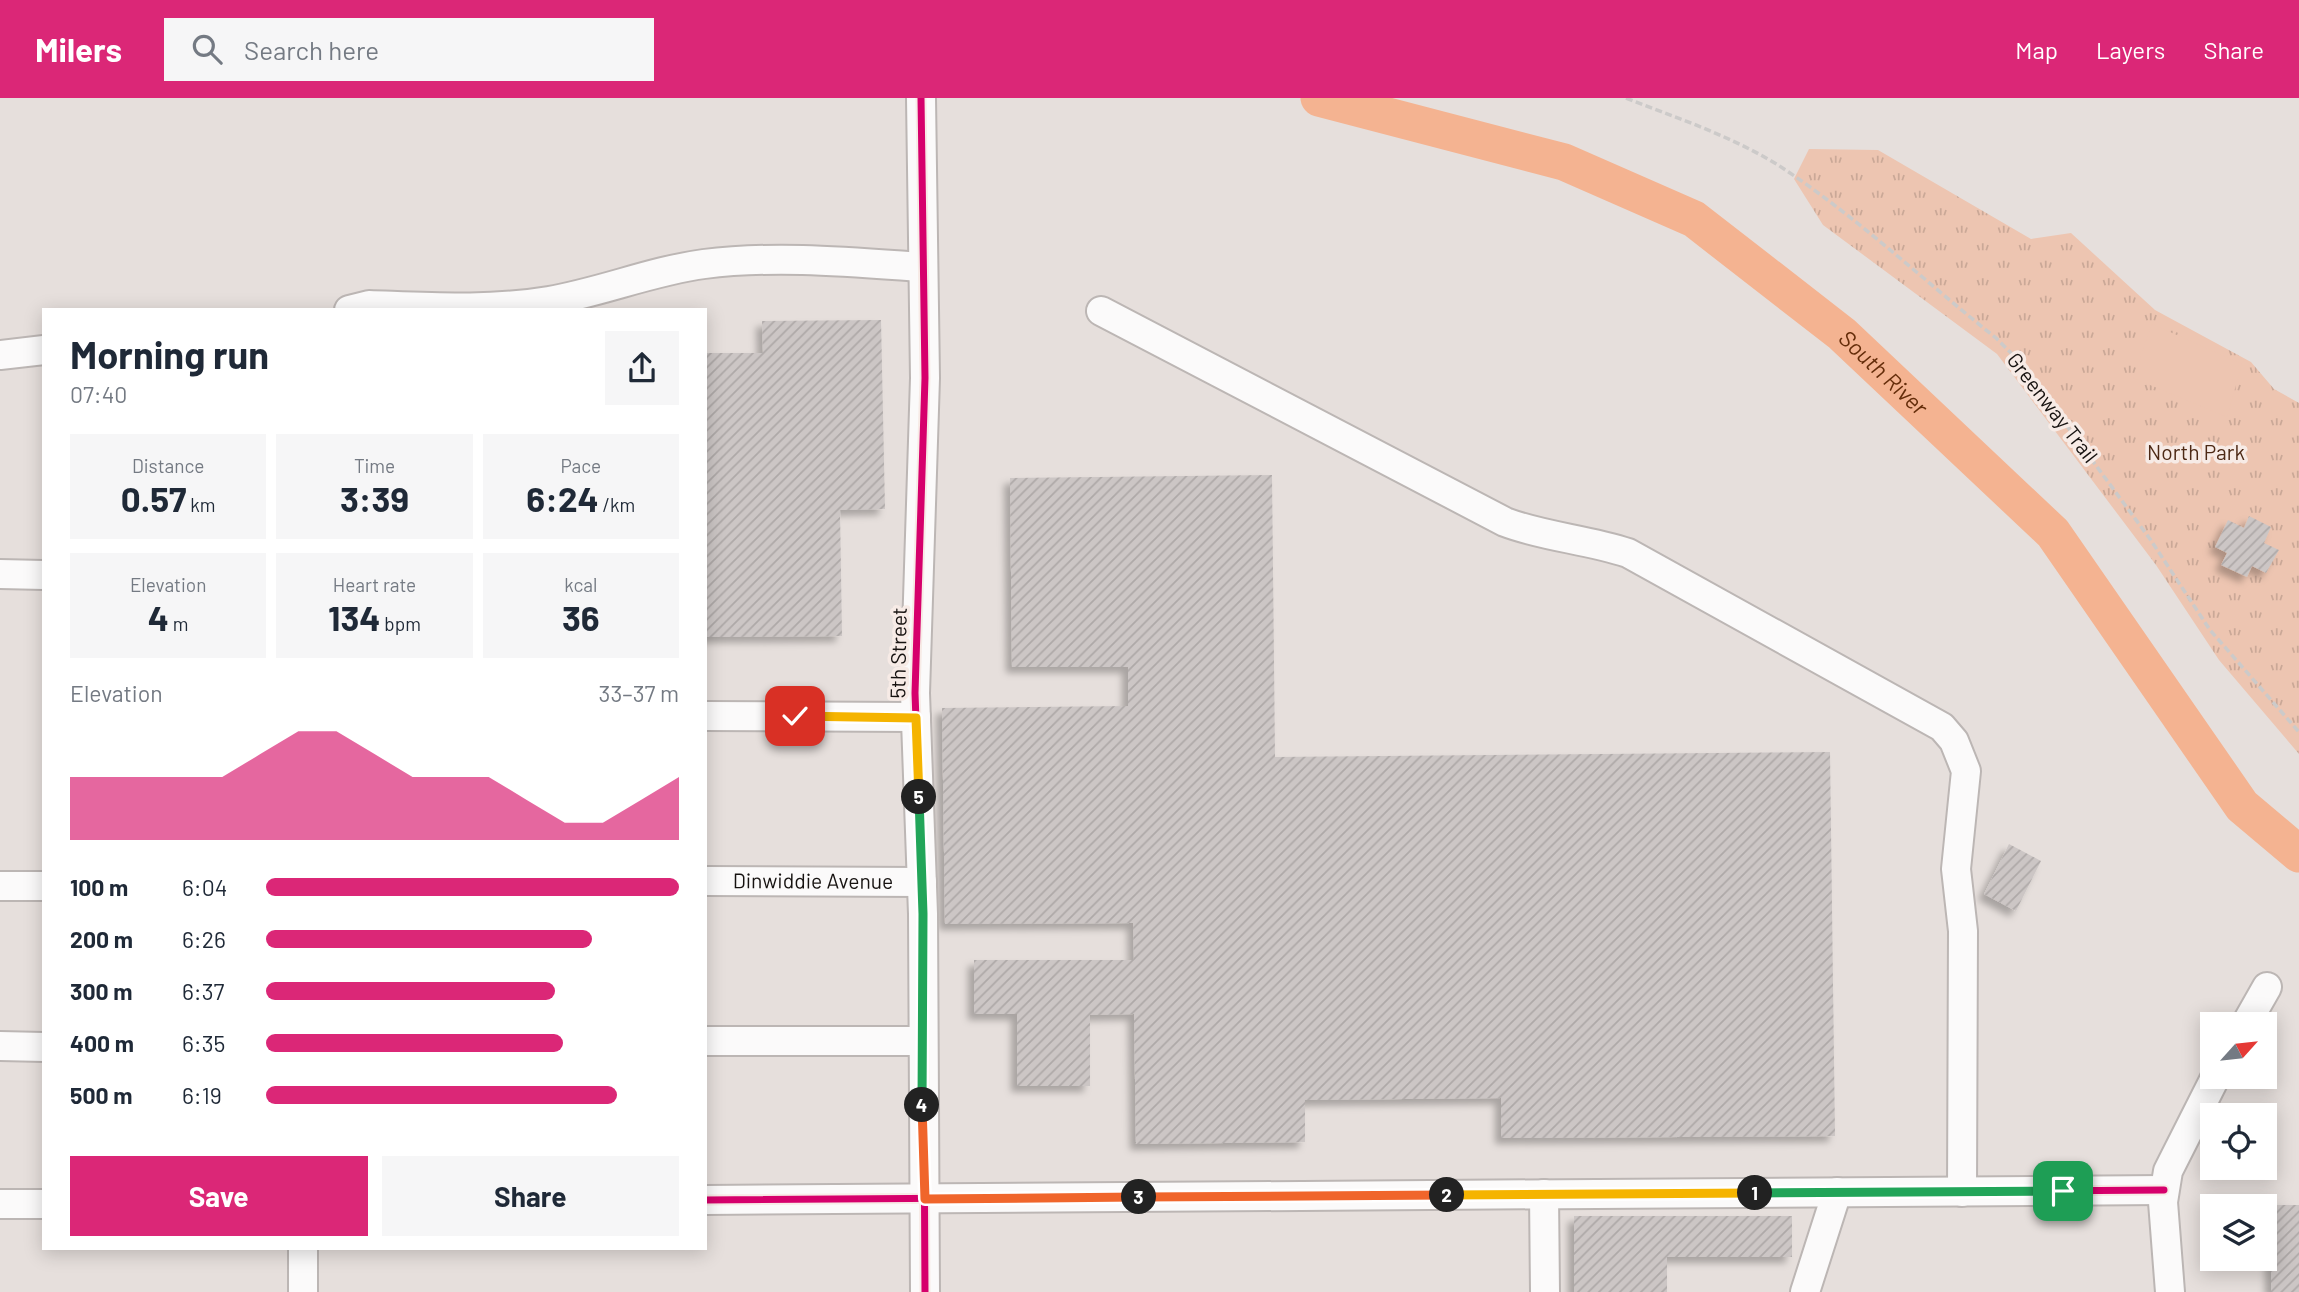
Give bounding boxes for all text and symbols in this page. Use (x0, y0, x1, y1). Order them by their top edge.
search box (164, 18, 654, 81)
text: Milers (35, 29, 122, 69)
icon: search (188, 30, 226, 68)
text: Search here (244, 34, 379, 65)
text: Map (2015, 35, 2058, 64)
text: Layers (2096, 35, 2165, 64)
text: Share (2203, 35, 2264, 64)
water label: South River (1834, 324, 1935, 421)
text: Morning run (70, 331, 269, 377)
button: share (605, 331, 679, 405)
street label: Greenway Trail (2002, 347, 2104, 467)
text: 07:40 (70, 380, 127, 408)
park label: North Park (2147, 439, 2245, 464)
text: Distance (132, 454, 204, 477)
text: Time (354, 454, 395, 477)
text: Pace (560, 454, 601, 477)
text: 0.57 (121, 477, 186, 519)
text: 3:39 (340, 477, 409, 519)
text: 6:24 (526, 477, 599, 519)
text: km (186, 493, 216, 516)
text: /km (599, 493, 635, 516)
text: Elevation (130, 573, 206, 596)
text: Heart rate (333, 573, 416, 596)
text: kcal (564, 573, 597, 596)
text: 4 (148, 596, 169, 638)
text: 134 (328, 596, 381, 638)
text: 36 (562, 596, 600, 638)
street label: 5th Street (884, 607, 911, 699)
text: m (169, 612, 189, 635)
text: bpm (381, 612, 421, 635)
text: Elevation (70, 679, 163, 707)
text: 33–37 m (599, 679, 679, 707)
pin (765, 686, 825, 746)
icon: check (776, 697, 814, 735)
pin: 5 (902, 780, 936, 814)
text: 5 (913, 785, 924, 808)
street label: Dinwiddie Avenue (733, 867, 893, 893)
text: 100 m (70, 873, 128, 901)
text: 6:04 (182, 873, 227, 901)
text: 200 m (70, 925, 133, 953)
text: 6:26 (182, 925, 226, 953)
text: 300 m (70, 977, 132, 1005)
text: 6:37 (182, 977, 224, 1005)
north arrow (2200, 1012, 2277, 1088)
map controls (2200, 1012, 2277, 1271)
text: 400 m (70, 1029, 134, 1057)
text: 6:35 (182, 1029, 225, 1057)
text: 500 m (70, 1081, 132, 1109)
text: 6:19 (182, 1081, 222, 1109)
pin: 4 (904, 1088, 940, 1122)
text: 4 (916, 1093, 927, 1116)
button: locate (2200, 1103, 2277, 1180)
button: Save (70, 1156, 368, 1236)
button: Share (382, 1156, 679, 1236)
pin (2033, 1161, 2093, 1221)
icon: arrive (2044, 1172, 2082, 1210)
pin: 1 (1738, 1176, 1772, 1210)
pin: 2 (1430, 1178, 1464, 1212)
pin: 3 (1122, 1180, 1156, 1214)
text: 1 (1751, 1181, 1758, 1204)
text: 2 (1441, 1183, 1452, 1206)
text: 3 (1133, 1185, 1144, 1208)
button: layers (2200, 1194, 2277, 1271)

